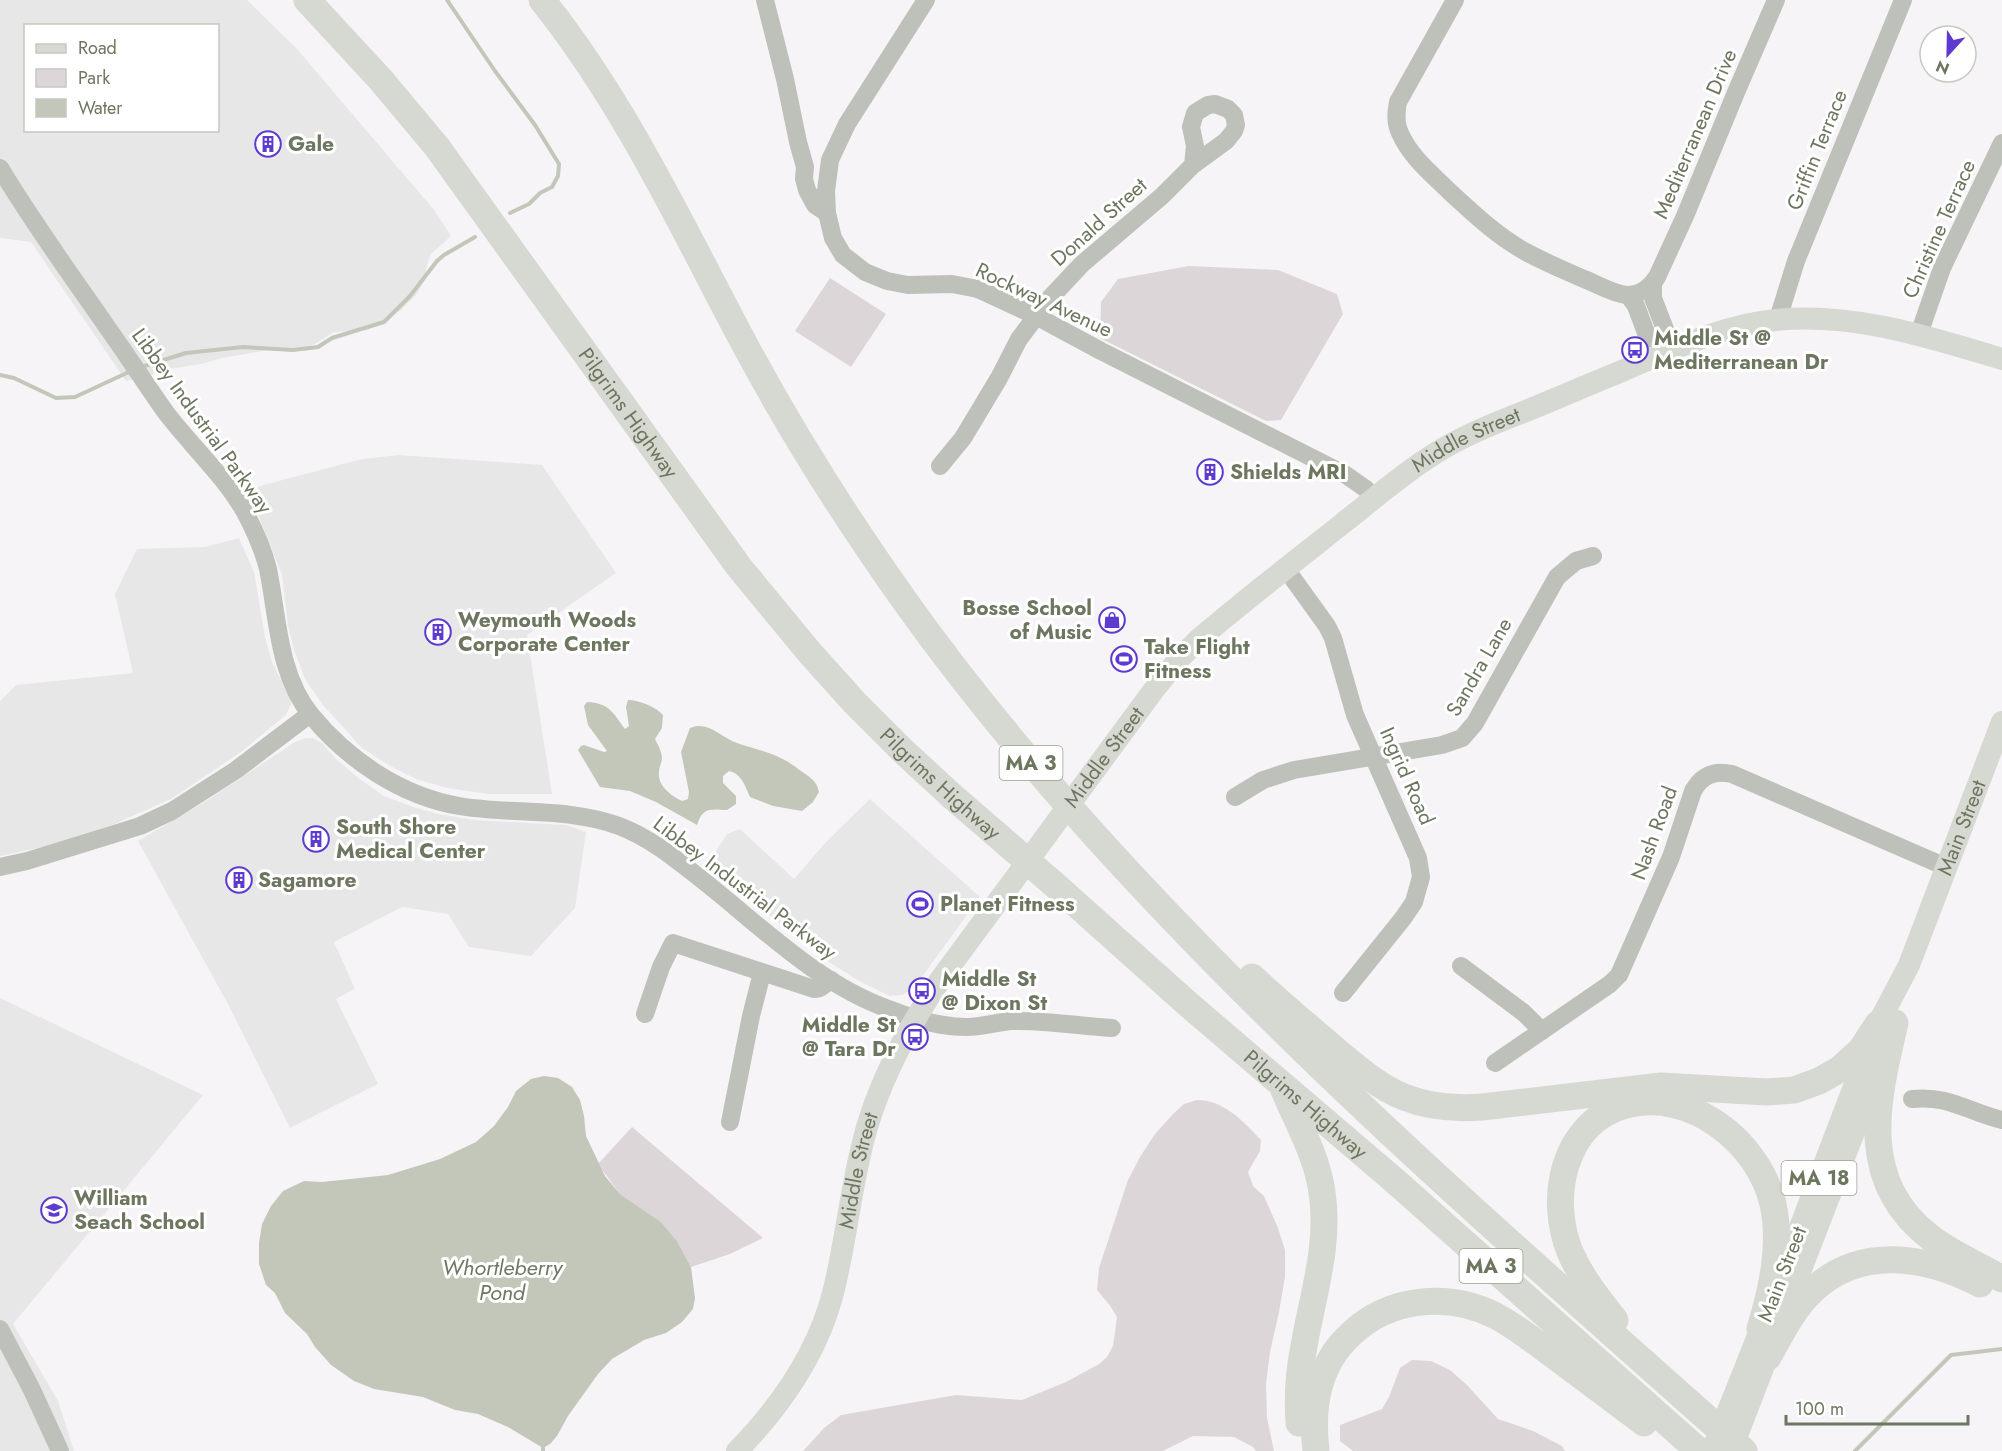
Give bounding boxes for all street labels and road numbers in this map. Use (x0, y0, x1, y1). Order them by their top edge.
street label: Mediterranean Drive (1646, 44, 1744, 223)
street label: Griffin Terrace (1779, 85, 1855, 215)
street label: Christine Terrace (1895, 155, 1983, 303)
street label: Donald Street (1044, 171, 1154, 273)
street label: Rockway Avenue (971, 255, 1118, 345)
street label: Libbey Industrial Parkway (124, 322, 280, 521)
street label: Pilgrims Highway (571, 342, 686, 485)
street label: Middle Street (1405, 400, 1525, 480)
street label: Sandra Lane (1439, 612, 1519, 722)
street label: Middle Street (1057, 701, 1151, 814)
street label: Pilgrims Highway (873, 721, 1008, 847)
street label: Ingrid Road (1372, 722, 1442, 830)
road number: MA 3 (1000, 746, 1062, 780)
street label: Main Street (1930, 776, 1993, 880)
street label: Nash Road (1623, 782, 1685, 884)
street label: Libbey Industrial Parkway (647, 809, 844, 967)
street label: Pilgrims Highway (1237, 1043, 1375, 1167)
street label: Middle Street (831, 1108, 886, 1231)
road number: MA 18 (1782, 1161, 1856, 1195)
street label: Main Street (1750, 1222, 1814, 1326)
road number: MA 3 (1460, 1249, 1522, 1283)

